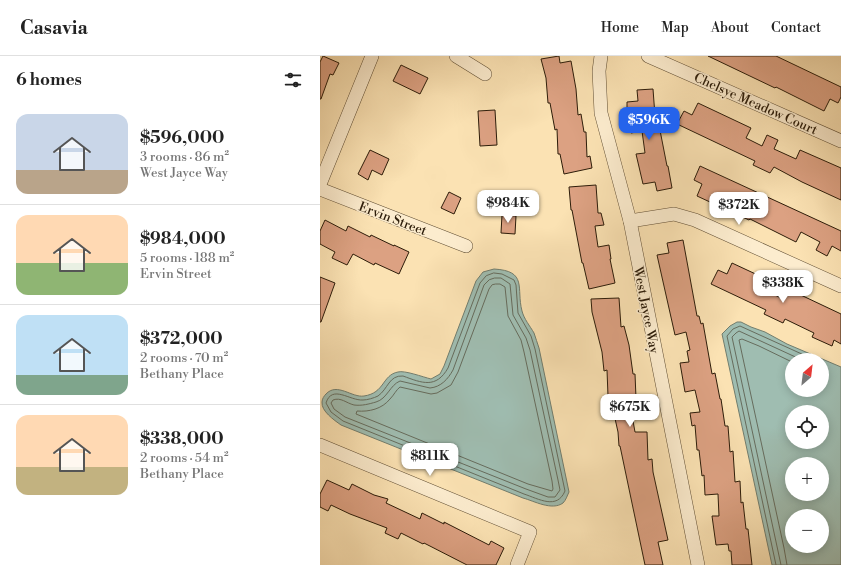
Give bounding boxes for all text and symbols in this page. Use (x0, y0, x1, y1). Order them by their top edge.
text: Casavia (20, 16, 88, 40)
text: Home (601, 19, 639, 37)
text: Map (661, 19, 689, 37)
text: About (711, 19, 749, 37)
text: Contact (771, 19, 821, 37)
text: 6 homes (16, 69, 82, 91)
icon: filters (282, 69, 304, 91)
street label: Chelsye Meadow Court (691, 69, 820, 139)
pin: $596K (621, 107, 677, 141)
text: $596K (628, 112, 670, 128)
text: $596,000 (140, 127, 224, 149)
icon: home (48, 130, 96, 178)
text: 3 rooms · 86 m² (140, 149, 229, 165)
text: West Jayce Way (140, 165, 228, 181)
pin: $984K (480, 190, 536, 224)
pin: $372K (711, 192, 767, 226)
text: $984K (486, 195, 530, 211)
text: $372K (718, 197, 760, 213)
street label: Ervin Street (356, 199, 429, 239)
text: $984,000 (140, 228, 226, 250)
icon: home (48, 231, 96, 279)
text: 5 rooms · 188 m² (140, 250, 234, 266)
street label: West Jayce Way (630, 264, 662, 356)
text: Ervin Street (140, 266, 212, 282)
pin: $338K (755, 270, 811, 304)
text: $338K (762, 275, 804, 291)
text: $372,000 (140, 328, 223, 350)
icon: home (48, 331, 96, 379)
text: 2 rooms · 70 m² (140, 350, 228, 366)
north arrow (785, 353, 829, 397)
map controls (785, 353, 829, 553)
text: Bethany Place (140, 366, 224, 382)
pin: $675K (602, 394, 658, 428)
text: $675K (609, 399, 651, 415)
button: locate (785, 405, 829, 449)
text: $338,000 (140, 428, 224, 450)
icon: home (48, 431, 96, 479)
pin: $811K (402, 443, 458, 477)
text: $811K (410, 448, 450, 464)
text: 2 rooms · 54 m² (140, 450, 229, 466)
button: + (785, 457, 829, 501)
text: Bethany Place (140, 466, 224, 482)
button: − (785, 509, 829, 553)

